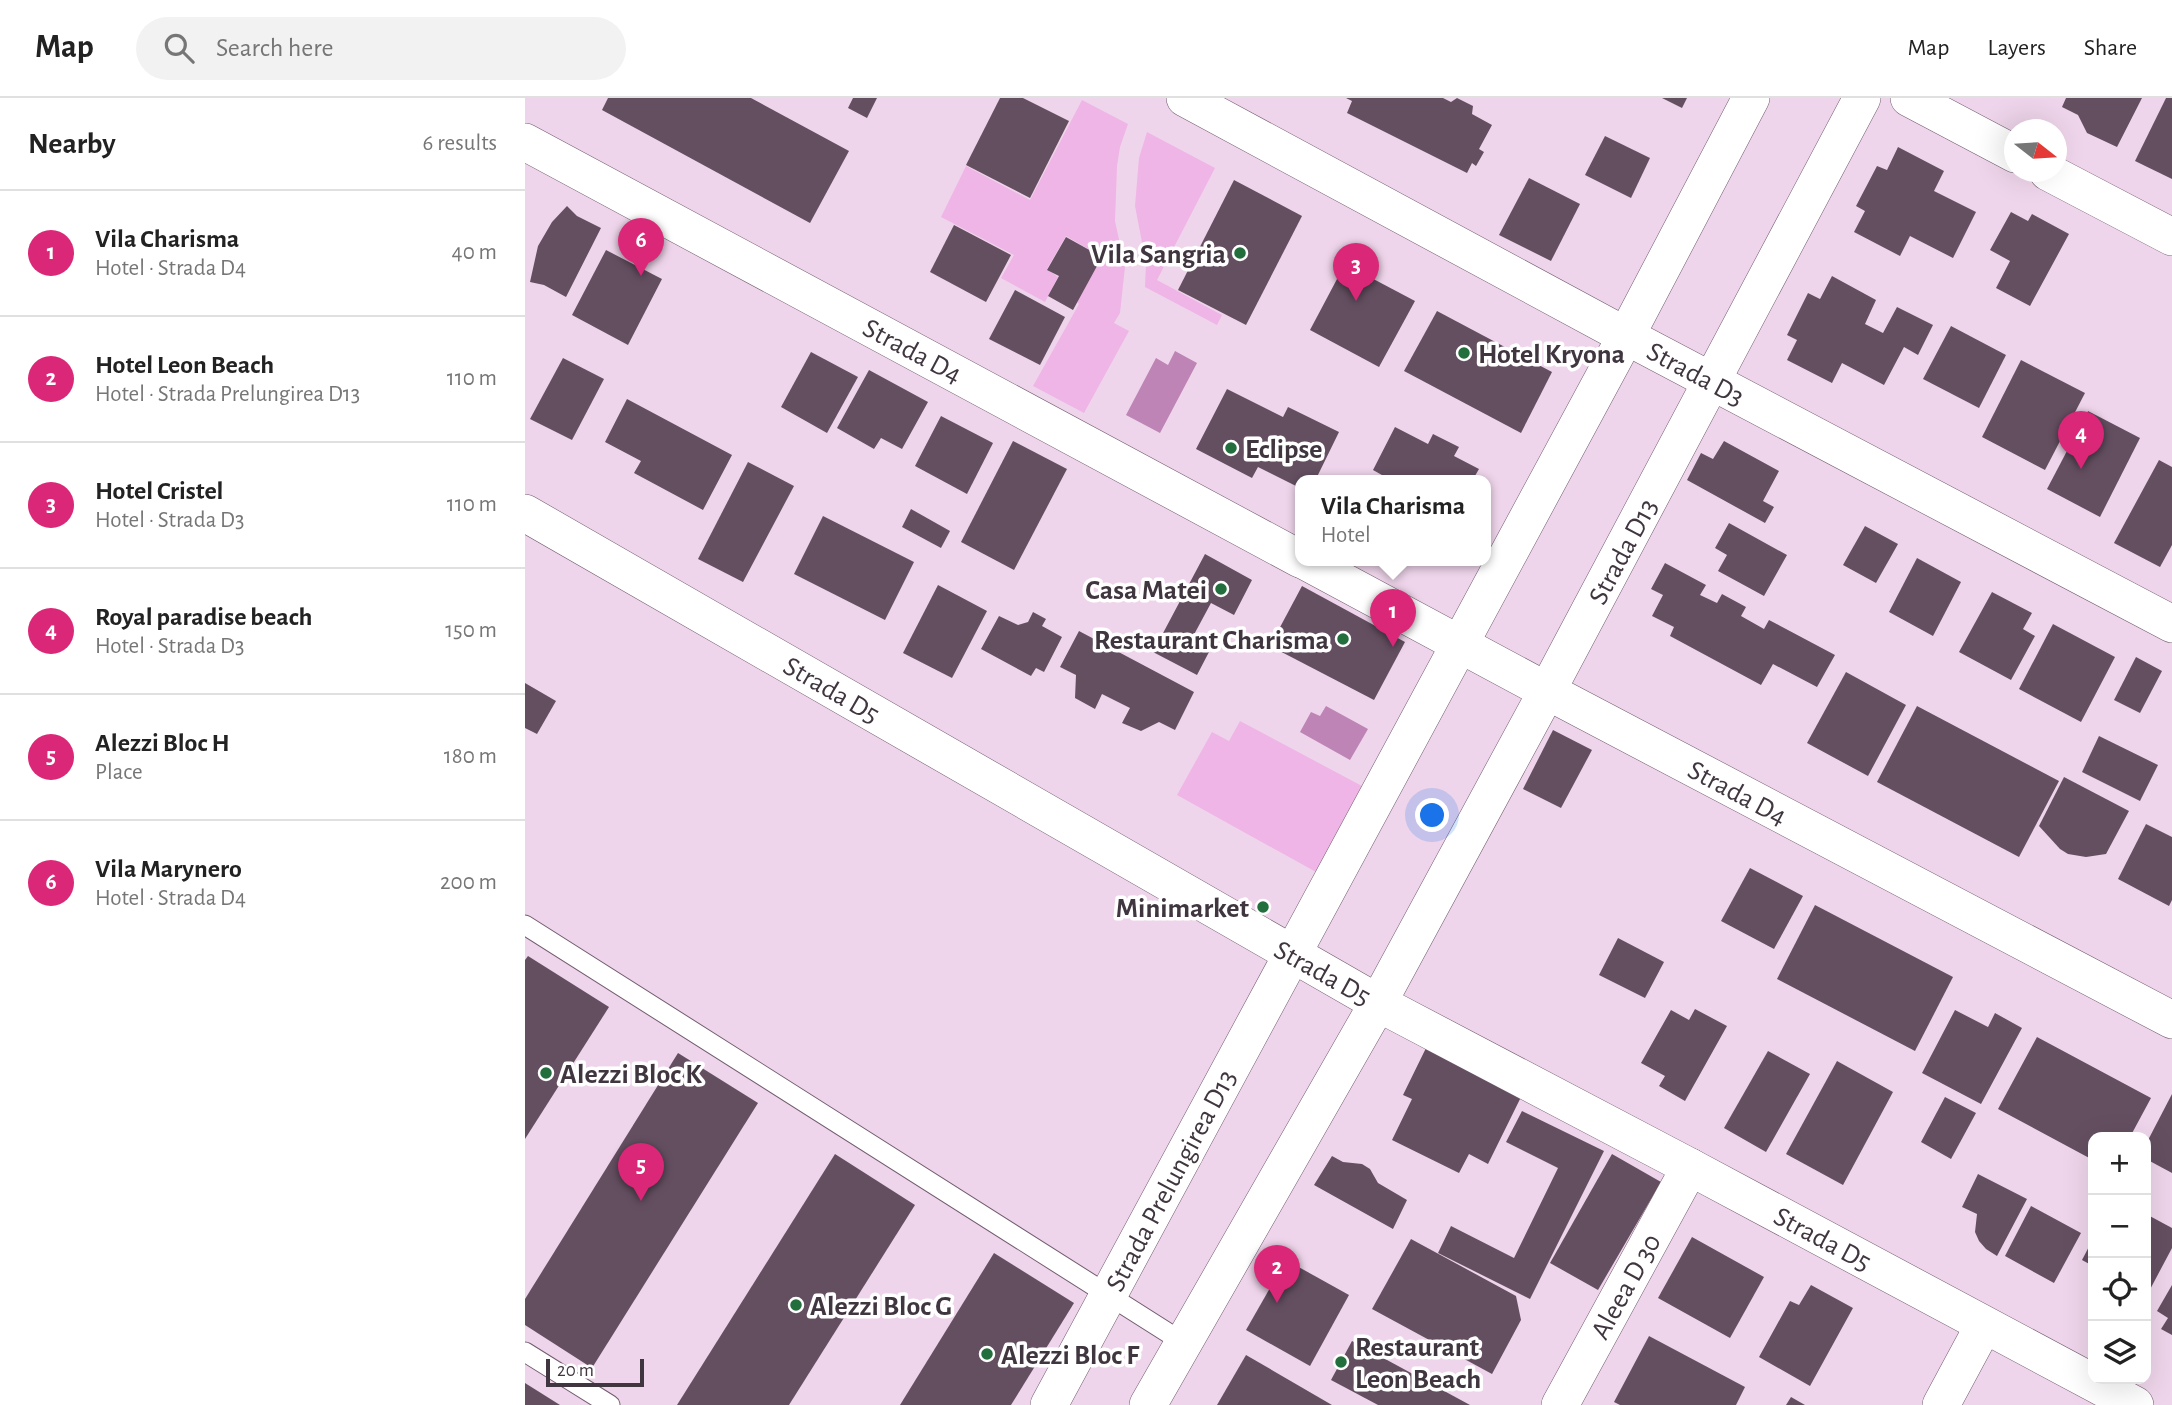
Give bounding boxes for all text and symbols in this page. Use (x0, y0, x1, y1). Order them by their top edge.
search box (136, 17, 626, 80)
icon: search (160, 29, 198, 67)
text: Map (35, 31, 94, 64)
text: Search here (216, 35, 334, 61)
text: Map (1907, 36, 1949, 60)
text: Layers (1987, 36, 2046, 60)
text: Share (2084, 36, 2137, 60)
north arrow (2004, 119, 2067, 182)
text: Nearby (28, 129, 116, 159)
text: 6 results (423, 132, 497, 155)
pin: 6 (618, 218, 664, 276)
text: Vila Charisma (95, 226, 239, 252)
text: 1 (47, 241, 55, 264)
text: 40 m (452, 241, 497, 264)
place label: Vila Sangria (1091, 241, 1226, 269)
pin: 3 (1333, 243, 1379, 301)
marker: Vila Sangria (1232, 245, 1248, 261)
text: Hotel · Strada D4 (95, 257, 246, 280)
street label: Strada D4 (858, 314, 966, 389)
street label: Strada D3 (1642, 338, 1748, 412)
place label: Hotel Kryona (1478, 341, 1625, 369)
marker: Hotel Kryona (1456, 345, 1472, 361)
text: Hotel Leon Beach (95, 352, 274, 378)
text: 2 (46, 367, 56, 390)
text: 110 m (447, 367, 497, 390)
text: Hotel · Strada Prelungirea D13 (95, 383, 360, 406)
pin: 4 (2058, 411, 2104, 469)
place label: Eclipse (1245, 436, 1322, 464)
marker: Eclipse (1223, 440, 1239, 456)
popup (1295, 475, 1491, 566)
text: Hotel Cristel (95, 478, 223, 504)
text: 3 (46, 493, 56, 516)
text: 110 m (447, 493, 497, 516)
text: Vila Charisma (1321, 493, 1465, 519)
street label: Strada D13 (1584, 495, 1663, 609)
text: Hotel · Strada D3 (95, 509, 244, 532)
text: Hotel (1321, 524, 1371, 547)
place label: Casa Matei (1085, 577, 1207, 605)
marker: Casa Matei (1213, 581, 1229, 597)
pin: 1 (1370, 589, 1416, 647)
text: Royal paradise beach (95, 604, 312, 630)
text: 4 (45, 619, 57, 642)
text: 150 m (445, 619, 497, 642)
place label: Restaurant Charisma (1094, 627, 1329, 655)
marker: Restaurant Charisma (1335, 631, 1351, 647)
text: Hotel · Strada D3 (95, 635, 244, 658)
street label: Strada D5 (778, 652, 884, 729)
text: Alezzi Bloc H (95, 730, 229, 756)
text: 5 (46, 745, 56, 768)
text: 180 m (444, 745, 497, 768)
street label: Strada D4 (1683, 756, 1791, 831)
text: Place (95, 761, 143, 784)
your location (1415, 798, 1449, 832)
text: Vila Marynero (95, 856, 242, 882)
text: 6 (45, 871, 57, 894)
text: 200 m (440, 871, 497, 894)
text: Hotel · Strada D4 (95, 887, 246, 910)
place label: Minimarket (1116, 895, 1250, 923)
marker: Minimarket (1255, 899, 1271, 915)
street label: Strada D5 (1269, 936, 1375, 1012)
place label: Alezzi Bloc K (560, 1061, 702, 1089)
marker: Alezzi Bloc K (538, 1065, 554, 1081)
street label: Strada Prelungirea D13 (1102, 1066, 1242, 1296)
map controls (2088, 1132, 2151, 1384)
button: + (2088, 1132, 2151, 1195)
pin: 5 (618, 1143, 664, 1201)
button: − (2088, 1195, 2151, 1258)
street label: Strada D5 (1769, 1203, 1875, 1277)
street label: Aleea D 30 (1587, 1230, 1667, 1344)
pin: 2 (1254, 1245, 1300, 1303)
button: locate (2088, 1258, 2151, 1321)
place label: Alezzi Bloc G (810, 1293, 952, 1321)
marker: Alezzi Bloc G (788, 1297, 804, 1313)
button: layers (2088, 1321, 2151, 1384)
place label: Restaurant Leon Beach (1355, 1334, 1481, 1394)
place label: Alezzi Bloc F (1001, 1342, 1140, 1370)
marker: Alezzi Bloc F (979, 1346, 995, 1362)
marker: Restaurant Leon Beach (1333, 1354, 1349, 1370)
scale bar (546, 1356, 644, 1388)
text: 20 m (557, 1361, 594, 1380)

